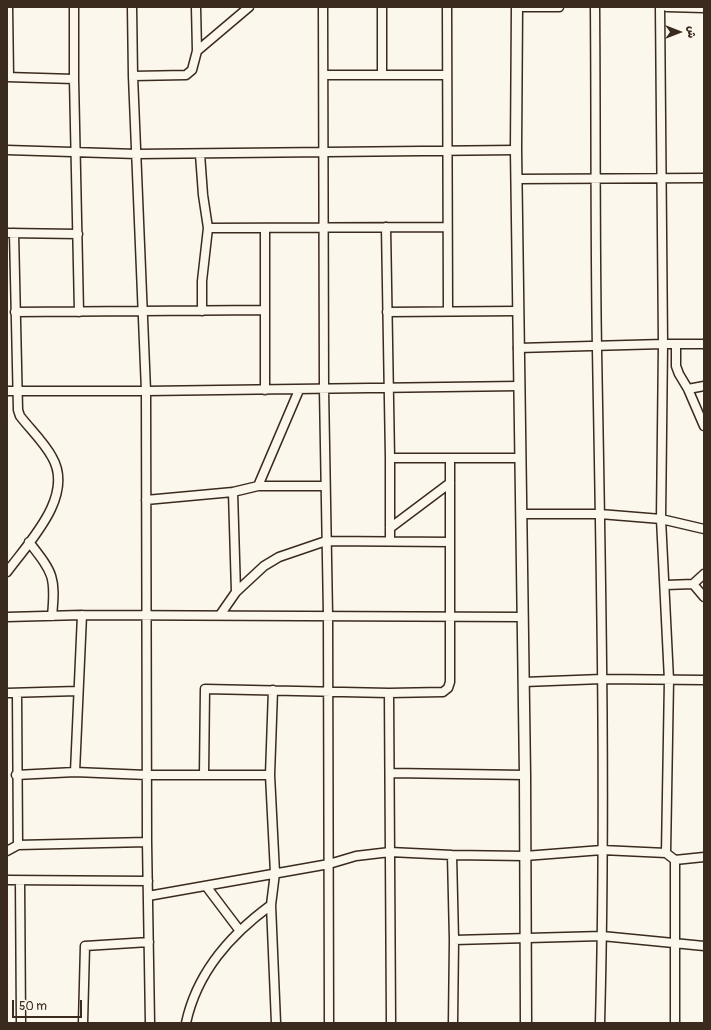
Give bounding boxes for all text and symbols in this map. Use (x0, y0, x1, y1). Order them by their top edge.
north arrow (659, 12, 699, 52)
text: ش (685, 26, 698, 38)
scale bar (14, 992, 84, 1018)
text: 50 m (19, 999, 47, 1014)

